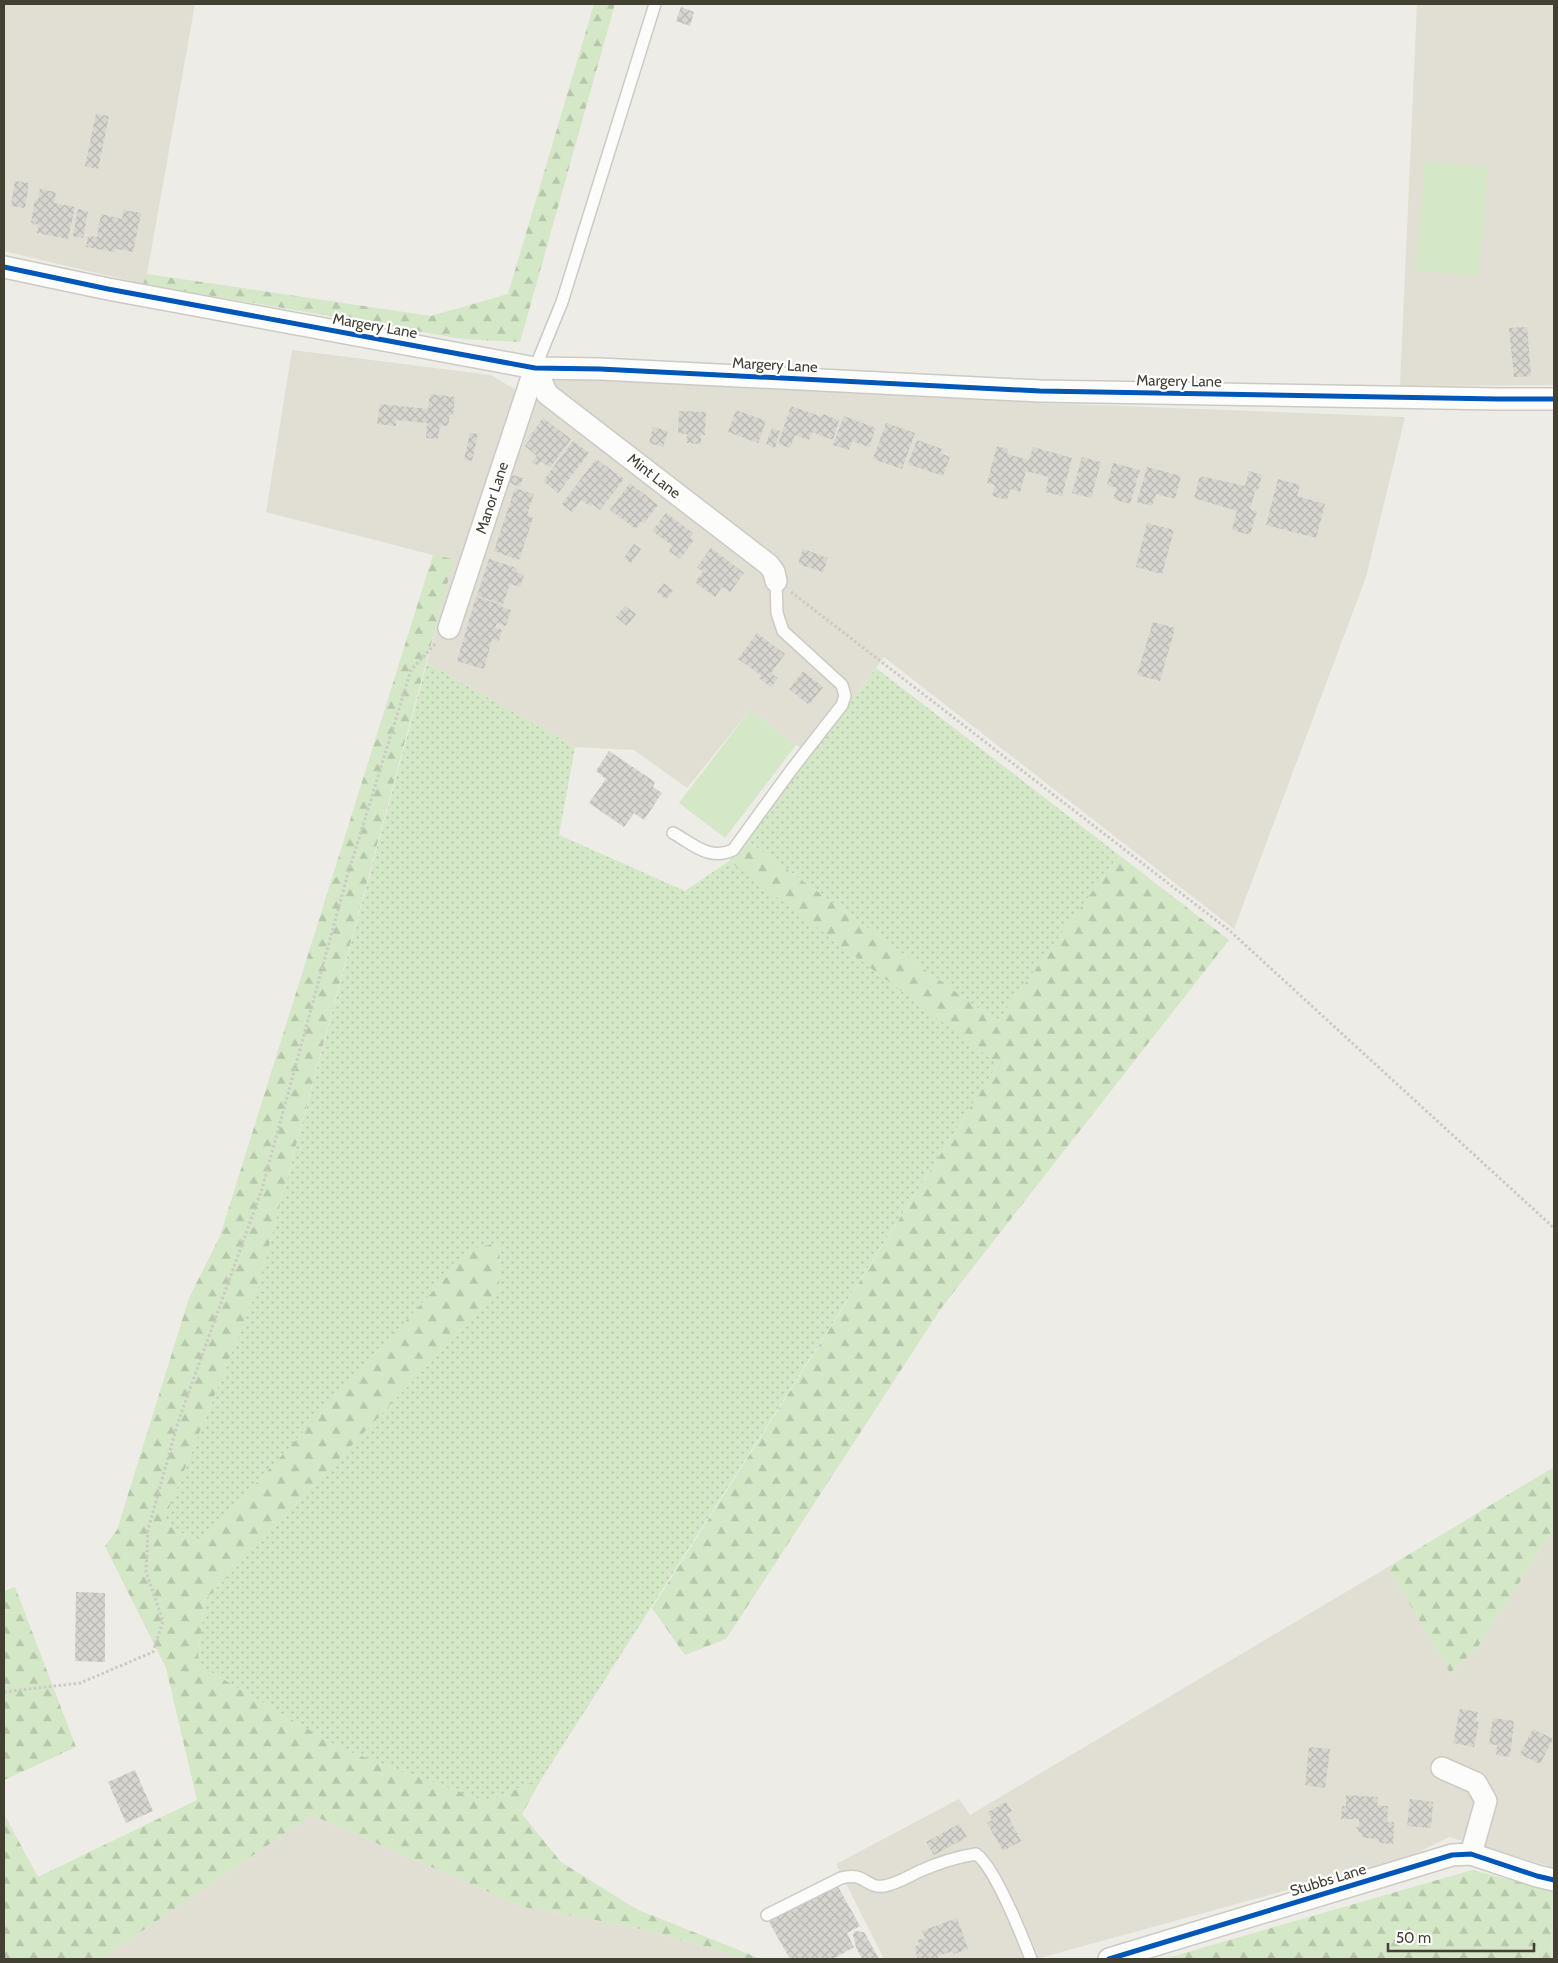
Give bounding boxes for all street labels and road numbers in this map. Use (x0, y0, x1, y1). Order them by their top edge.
street label: Margery Lane (331, 310, 419, 342)
street label: Margery Lane (732, 354, 819, 376)
street label: Margery Lane (1136, 371, 1222, 391)
street label: Mint Lane (624, 450, 684, 503)
street label: Manor Lane (472, 459, 512, 536)
street label: Stubbs Lane (1288, 1860, 1368, 1900)

